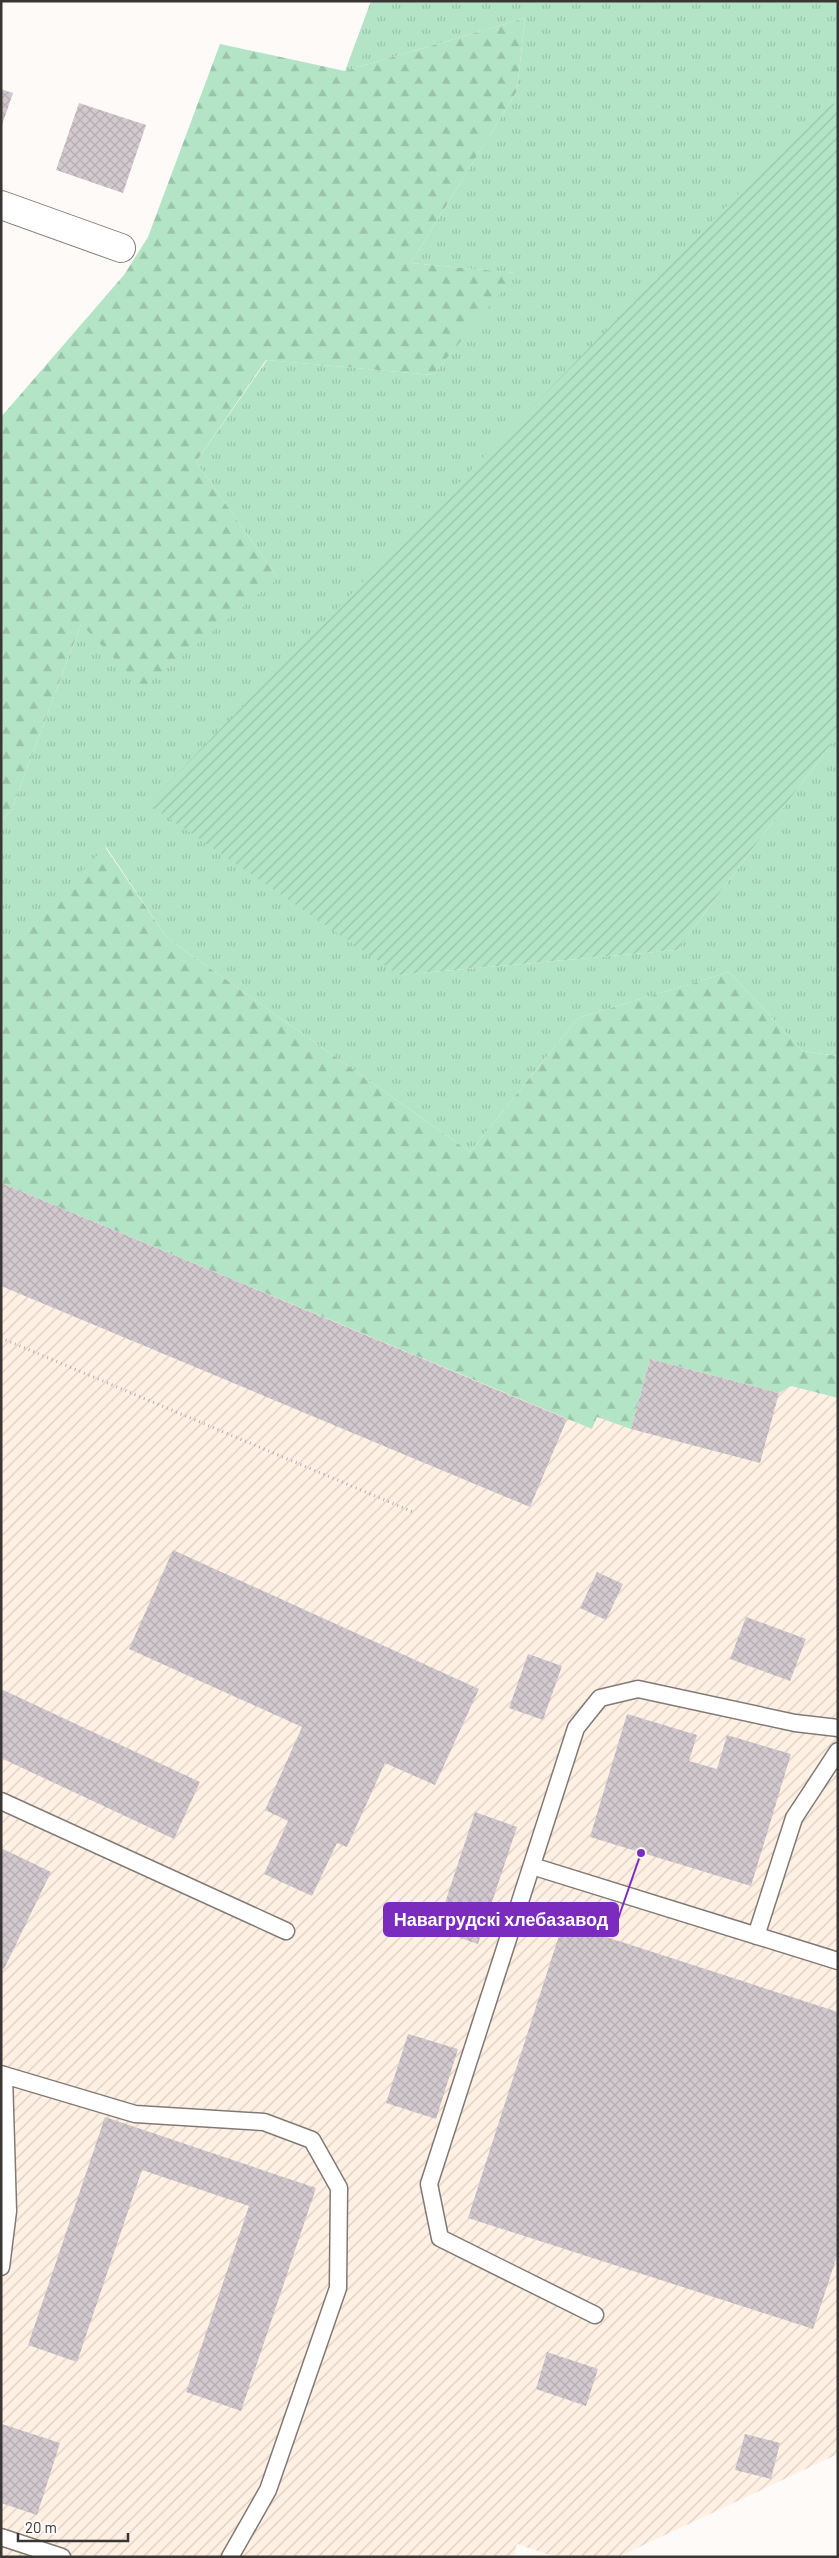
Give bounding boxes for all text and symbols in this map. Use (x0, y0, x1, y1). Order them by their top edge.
callout: Навагрудскі хлебазавод (384, 1903, 618, 1936)
text: Навагрудскі хлебазавод (394, 1908, 609, 1930)
scale bar (18, 2510, 128, 2542)
text: 20 m (25, 2518, 57, 2536)

